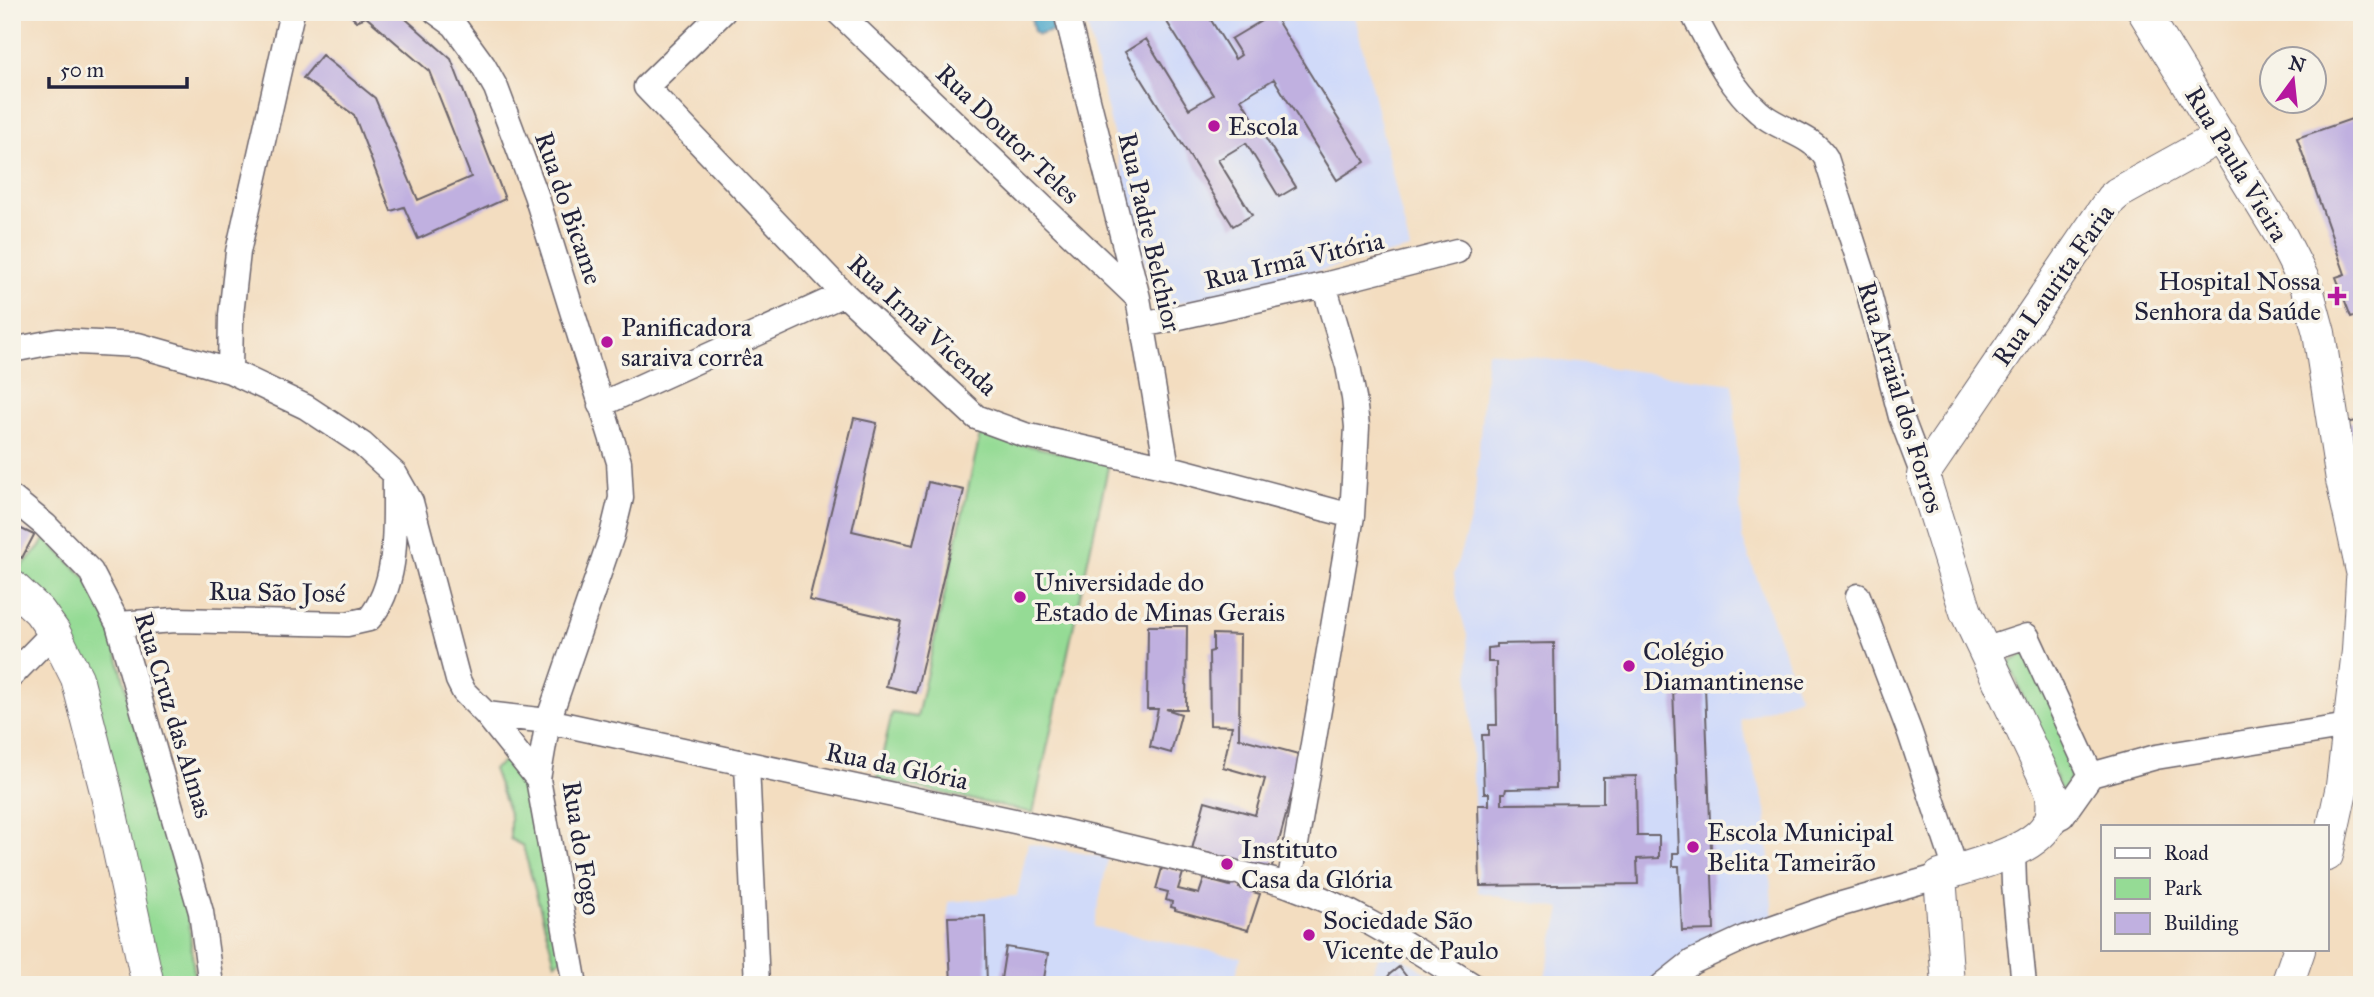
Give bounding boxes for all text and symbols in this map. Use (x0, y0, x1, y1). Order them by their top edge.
scale bar (49, 46, 187, 90)
north arrow (2258, 46, 2328, 116)
text: N (2287, 51, 2308, 77)
text: 50 m (60, 57, 105, 83)
street label: Rua Doutor Teles (929, 57, 1087, 211)
street label: Rua Paula Vieira (2178, 81, 2296, 247)
place label: Escola (1228, 110, 1298, 142)
marker: Escola (1206, 118, 1222, 134)
street label: Rua do Bicame (528, 128, 610, 289)
street label: Rua Padre Belchior (1112, 129, 1189, 335)
street label: Rua Laurita Faria (1985, 198, 2121, 372)
street label: Rua Irmã Vitória (1201, 224, 1387, 296)
street label: Rua Irmã Vicenda (842, 248, 1004, 402)
place label: Hospital Nossa Senhora da Saúde (2134, 265, 2321, 327)
street label: Rua Arraial dos Forros (1851, 277, 1951, 517)
marker: Hospital Nossa Senhora da Saúde (2327, 286, 2347, 306)
place label: Panificadora saraiva corrêa (621, 311, 763, 373)
marker: Panificadora saraiva corrêa (599, 334, 615, 350)
place label: Universidade do Estado de Minas Gerais (1034, 566, 1285, 628)
street label: Rua São José (208, 575, 346, 609)
marker: Universidade do Estado de Minas Gerais (1012, 589, 1028, 605)
street label: Rua Cruz das Almas (127, 608, 221, 822)
place label: Colégio Diamantinense (1643, 635, 1804, 697)
marker: Colégio Diamantinense (1621, 658, 1637, 674)
street label: Rua da Glória (823, 735, 971, 797)
street label: Rua do Fogo (556, 779, 608, 917)
place label: Escola Municipal Belita Tameirão (1707, 816, 1894, 878)
legend (2101, 825, 2328, 951)
place label: Instituto Casa da Glória (1241, 833, 1392, 895)
marker: Escola Municipal Belita Tameirão (1685, 839, 1701, 855)
text: Road (2164, 840, 2209, 866)
marker: Instituto Casa da Glória (1219, 856, 1235, 872)
text: Park (2164, 875, 2202, 901)
place label: Sociedade São Vicente de Paulo (1322, 904, 1498, 966)
text: Building (2164, 910, 2238, 936)
marker: Sociedade São Vicente de Paulo (1301, 927, 1317, 943)

